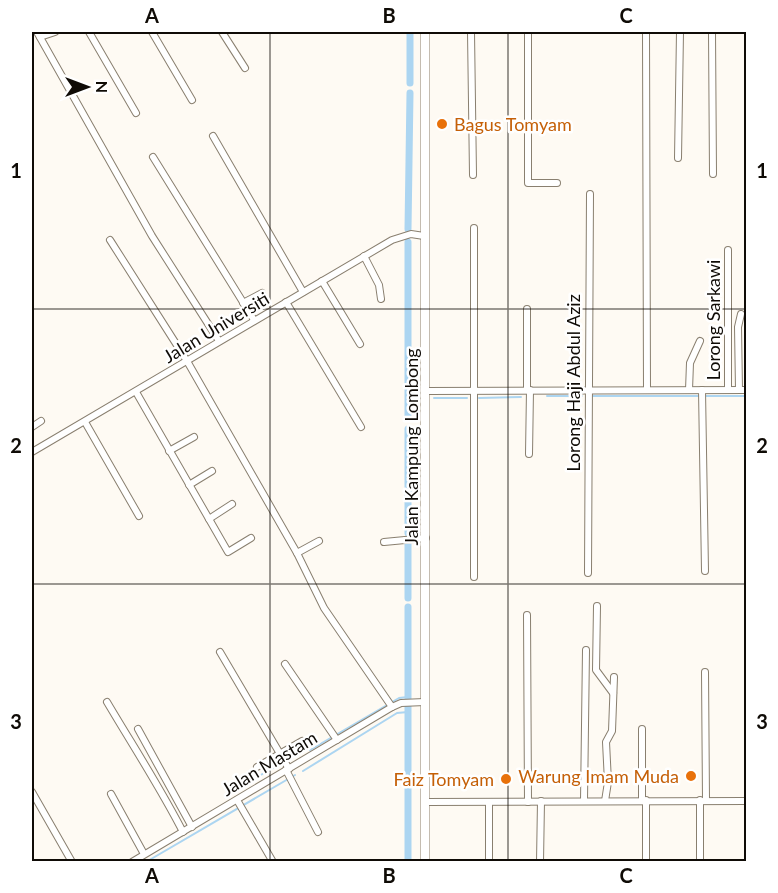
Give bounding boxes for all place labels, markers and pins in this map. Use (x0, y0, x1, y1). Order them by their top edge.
place label: Bagus Tomyam (454, 113, 572, 135)
marker: Bagus Tomyam (435, 117, 449, 131)
place label: Warung Imam Muda (518, 765, 679, 787)
place label: Faiz Tomyam (394, 768, 494, 790)
marker: Warung Imam Muda (684, 769, 698, 783)
marker: Faiz Tomyam (499, 772, 513, 786)

